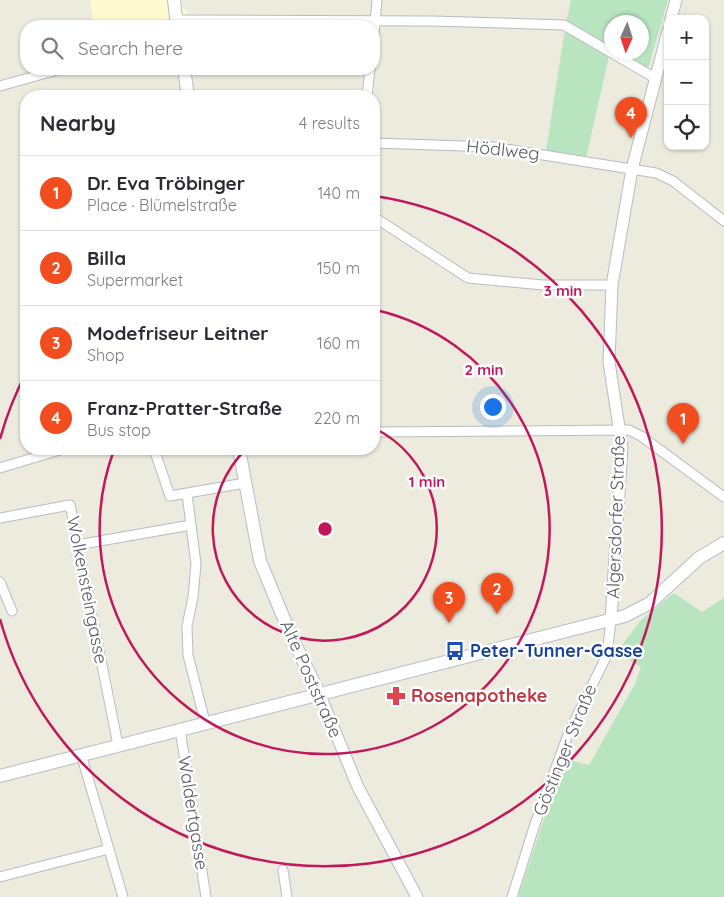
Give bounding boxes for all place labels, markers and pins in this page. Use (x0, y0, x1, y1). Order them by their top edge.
pin: 4 (615, 97, 647, 138)
pin: 1 (667, 403, 699, 444)
centre of rings (316, 520, 334, 538)
pin: 2 (481, 573, 513, 614)
pin: 3 (433, 582, 465, 623)
place label: Peter-Tunner-Gasse (470, 639, 643, 662)
bus stop icon: Peter-Tunner-Gasse (444, 640, 466, 662)
place label: Rosenapotheke (411, 684, 547, 707)
pharmacy icon: Rosenapotheke (385, 685, 407, 707)

